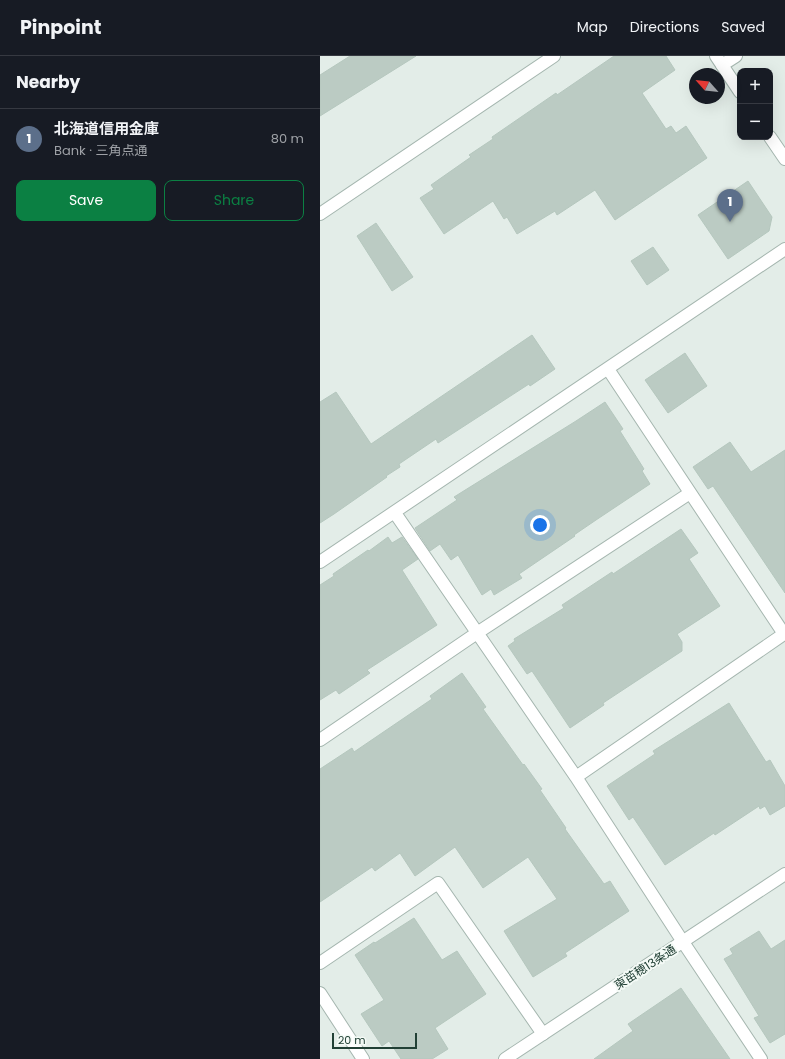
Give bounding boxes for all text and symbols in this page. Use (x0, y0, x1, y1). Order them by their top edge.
text: Pinpoint (20, 14, 101, 41)
text: Map (577, 17, 608, 37)
text: Directions (630, 17, 699, 37)
text: Saved (721, 17, 765, 37)
north arrow (689, 68, 725, 104)
map controls (737, 68, 773, 140)
button: + (737, 68, 773, 104)
text: Nearby (16, 70, 80, 94)
button: − (737, 104, 773, 140)
text: 北海道信用金庫 (54, 118, 159, 139)
text: 1 (27, 129, 31, 148)
text: 80 m (271, 129, 304, 148)
text: Bank · 三角点通 (54, 141, 147, 160)
button: Save (16, 180, 156, 221)
button: Share (164, 180, 304, 221)
pin: 1 (717, 189, 743, 222)
your location (530, 515, 550, 535)
street label: 東苗穂13条通 (611, 941, 679, 993)
scale bar (332, 1031, 417, 1050)
text: 20 m (338, 1032, 366, 1048)

